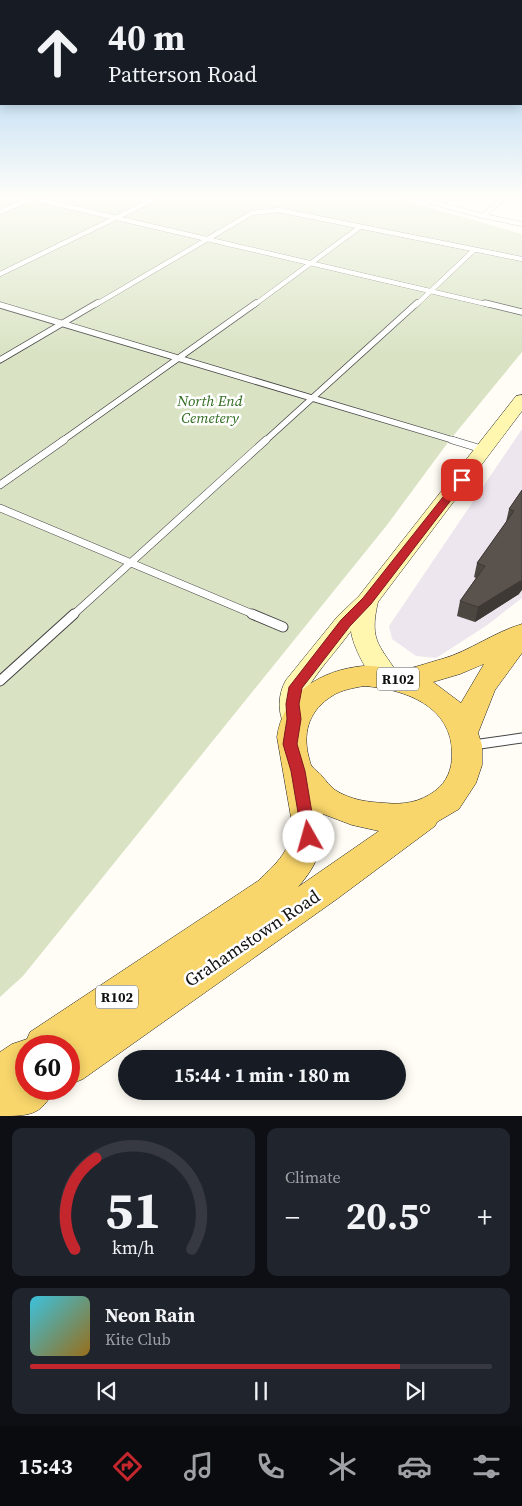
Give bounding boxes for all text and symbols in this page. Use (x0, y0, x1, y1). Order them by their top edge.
text: 40 m (108, 14, 185, 62)
icon: ahead (25, 20, 90, 85)
text: Patterson Road (108, 59, 257, 89)
park label: North End Cemetery (176, 390, 243, 428)
pin (441, 459, 483, 501)
icon: arrive (448, 466, 476, 494)
road number: R102 (377, 668, 419, 691)
position arrow (282, 810, 334, 862)
street label: Grahamstown Road (179, 883, 325, 993)
road number: R102 (96, 986, 138, 1009)
speed limit sign: 60 (15, 1035, 80, 1100)
text: 15:44 · 1 min · 180 m (174, 1062, 350, 1088)
text: Climate (285, 1166, 341, 1188)
text: 51 (105, 1174, 162, 1245)
text: 20.5° (346, 1190, 431, 1242)
text: − (285, 1198, 300, 1236)
text: + (477, 1198, 492, 1236)
text: km/h (112, 1235, 155, 1260)
text: Neon Rain (105, 1302, 195, 1328)
text: Kite Club (105, 1328, 171, 1350)
icon: previous (93, 1377, 121, 1405)
icon: pause (247, 1377, 275, 1405)
icon: next (401, 1377, 429, 1405)
icon: directions (110, 1449, 145, 1484)
icon: music (181, 1449, 216, 1484)
icon: phone (253, 1449, 288, 1484)
icon: climate (325, 1449, 360, 1484)
icon: car (397, 1449, 432, 1484)
icon: filters (469, 1449, 504, 1484)
text: 15:43 (18, 1451, 73, 1481)

